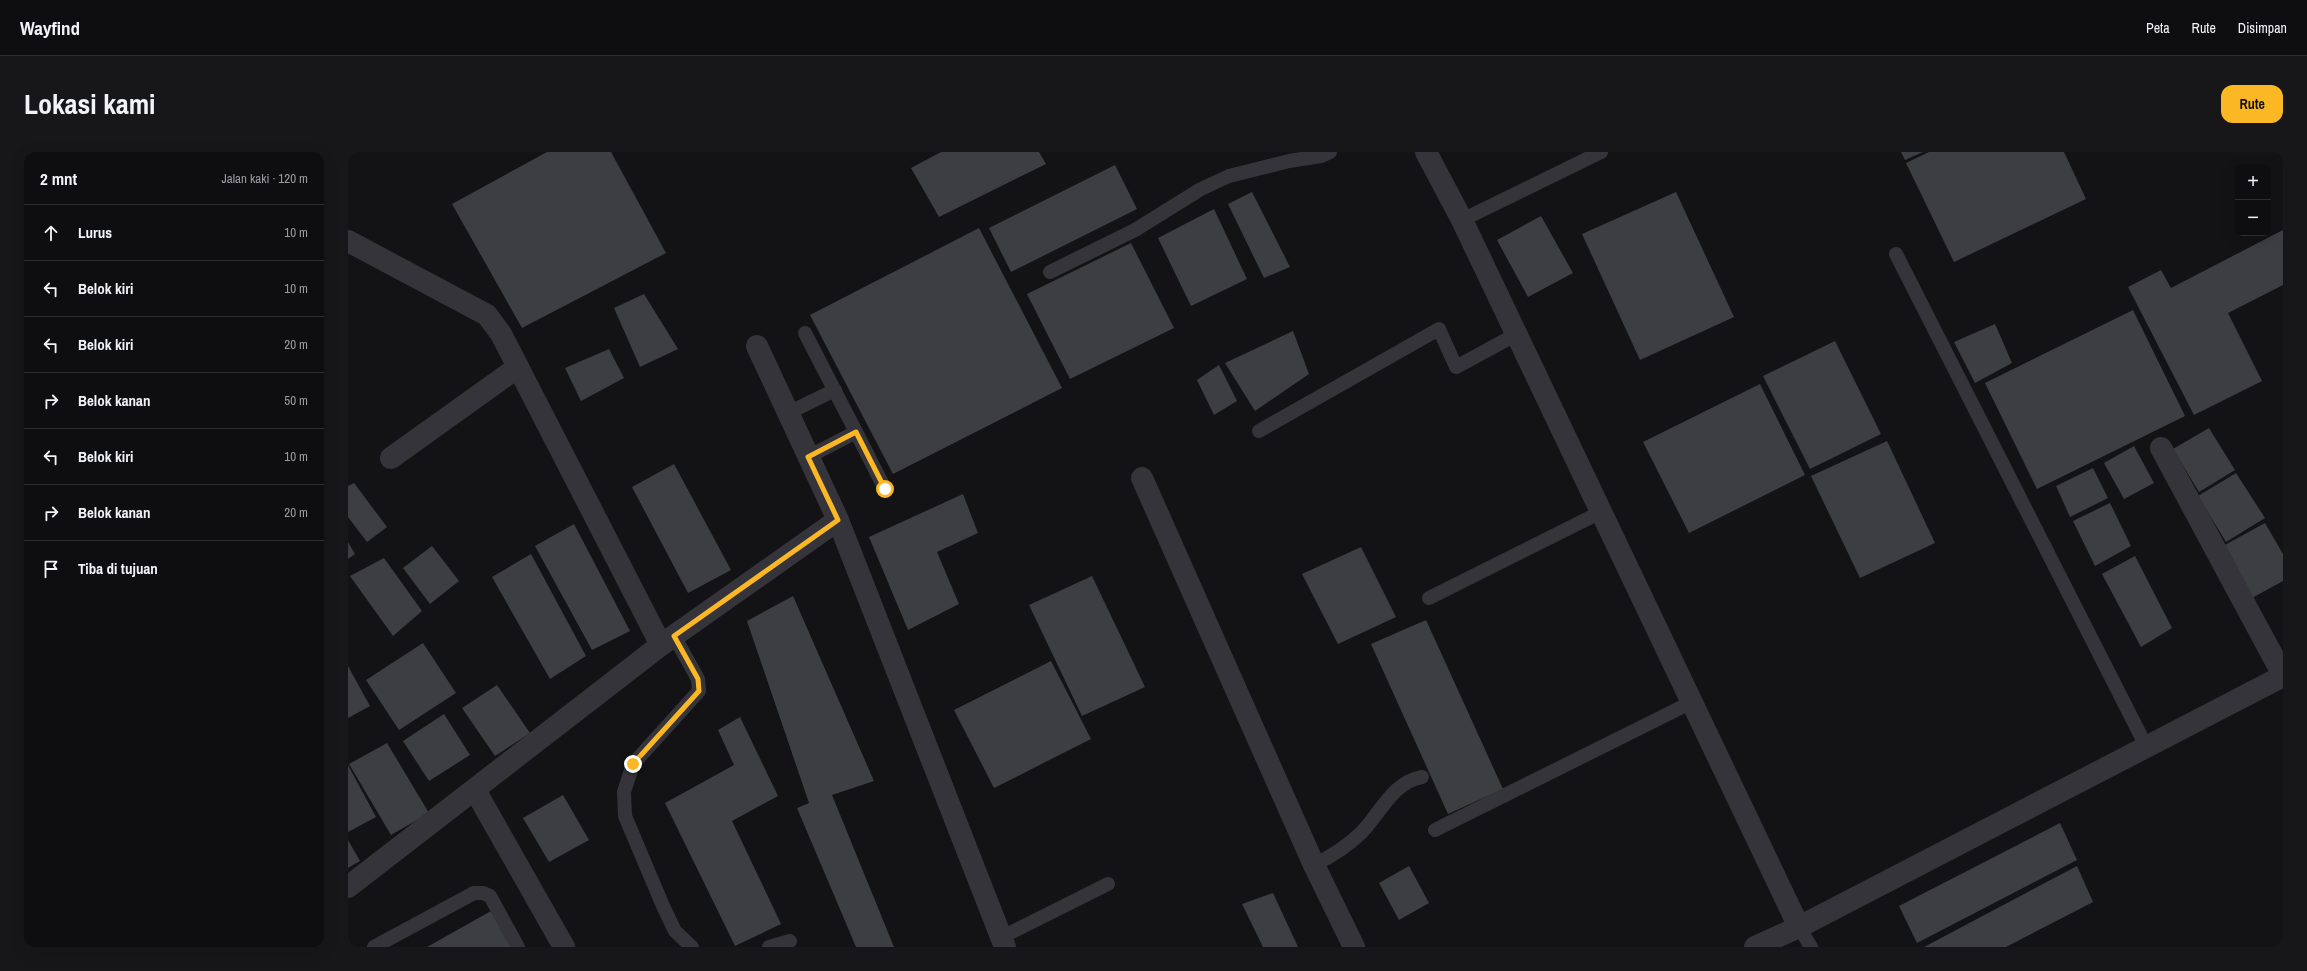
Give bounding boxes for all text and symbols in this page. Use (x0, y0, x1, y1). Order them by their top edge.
text: Wayfind (20, 15, 80, 41)
text: Peta (2146, 19, 2170, 37)
text: Rute (2192, 19, 2216, 37)
text: Disimpan (2238, 19, 2287, 37)
text: Lokasi kami (24, 85, 155, 123)
button: Rute (2221, 85, 2283, 123)
map controls (2235, 164, 2271, 236)
button: + (2235, 164, 2271, 200)
text: 2 mnt (40, 167, 77, 190)
text: Jalan kaki · 120 m (221, 170, 308, 187)
button: − (2235, 200, 2271, 236)
icon: ahead (40, 222, 62, 244)
text: Lurus (78, 222, 112, 243)
text: 10 m (284, 224, 308, 241)
icon: left (40, 278, 62, 300)
text: Belok kiri (78, 278, 133, 299)
text: 10 m (284, 280, 308, 297)
icon: left (40, 334, 62, 356)
text: Belok kiri (78, 334, 133, 355)
text: 20 m (284, 336, 308, 353)
icon: right (40, 390, 62, 412)
text: Belok kanan (78, 390, 150, 411)
text: 50 m (284, 392, 308, 409)
icon: left (40, 446, 62, 468)
text: Belok kiri (78, 446, 133, 467)
text: 10 m (284, 448, 308, 465)
route start (876, 480, 894, 498)
icon: right (40, 502, 62, 524)
text: Belok kanan (78, 502, 150, 523)
text: 20 m (284, 504, 308, 521)
icon: arrive (40, 558, 62, 580)
text: Tiba di tujuan (78, 558, 158, 579)
route end (624, 755, 642, 773)

